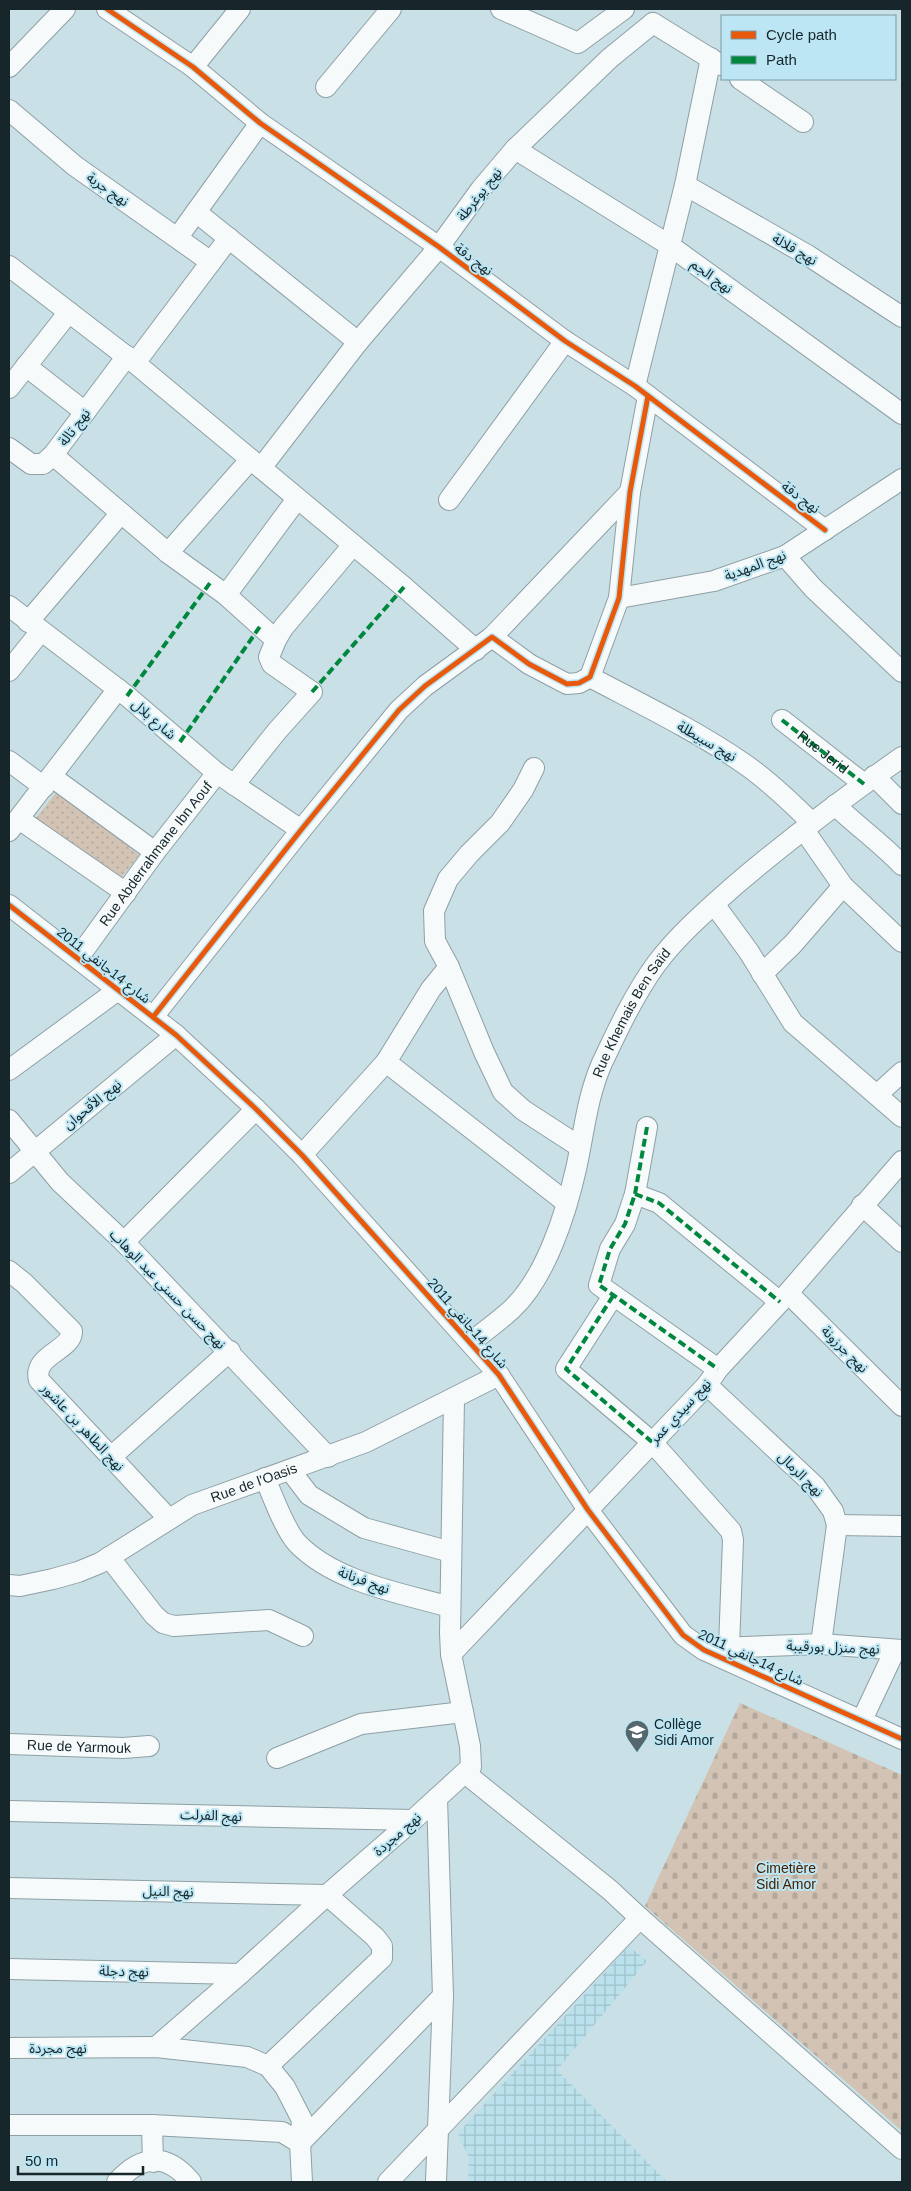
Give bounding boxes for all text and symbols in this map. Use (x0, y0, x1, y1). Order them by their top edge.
legend (721, 15, 896, 80)
text: Cycle path (766, 26, 837, 43)
text: Path (766, 51, 797, 68)
street label: نهج يوغرطة (453, 164, 507, 226)
street label: نهج جربة (82, 169, 132, 212)
street label: نهج قلالة (768, 230, 820, 271)
street label: نهج دقة (450, 239, 496, 281)
street label: نهج الجم (686, 256, 736, 299)
street label: نهج تالة (55, 405, 96, 451)
street label: نهج دقة (777, 477, 823, 519)
street label: نهج المهدية (722, 546, 789, 586)
street label: شارع بلال (127, 696, 179, 745)
street label: نهج سبيطلة (673, 718, 740, 767)
street label: Rue Jerid (794, 727, 852, 777)
street label: Rue Abderrahmane Ibn Aouf (96, 778, 215, 929)
street label: شارع 14جانفي 2011 (52, 924, 154, 1009)
street label: Rue Khemais Ben Saïd (589, 945, 674, 1080)
street label: نهج الأقحوان (60, 1076, 126, 1135)
street label: نهج حسن حسني عبد الوهاب (104, 1226, 229, 1355)
street label: شارع 14جانفي 2011 (422, 1275, 511, 1373)
street label: نهج جرزونة (816, 1322, 872, 1378)
street label: نهج سيدي عمر (645, 1375, 717, 1450)
street label: نهج الطاهر بن عاشور (35, 1379, 128, 1476)
street label: نهج الرمال (773, 1448, 827, 1502)
street label: Rue de l'Oasis (208, 1460, 299, 1506)
street label: نهج فرنانة (335, 1563, 392, 1600)
street label: شارع 14جانفي 2011 (695, 1626, 806, 1691)
street label: نهج منزل بورقيبة (786, 1637, 880, 1660)
place label: Collège Sidi Amor (654, 1716, 714, 1748)
school or university icon: Collège Sidi Amor (624, 1719, 650, 1753)
street label: Rue de Yarmouk (27, 1737, 132, 1756)
street label: نهج الفرلت (180, 1806, 242, 1827)
street label: نهج مجردة (370, 1809, 426, 1861)
park label: Cimetière Sidi Amor (756, 1860, 816, 1892)
street label: نهج النيل (142, 1883, 194, 1902)
street label: نهج دجلة (99, 1963, 149, 1982)
street label: نهج مجردة (29, 2040, 87, 2059)
scale bar (18, 2144, 142, 2176)
text: 50 m (25, 2152, 58, 2169)

